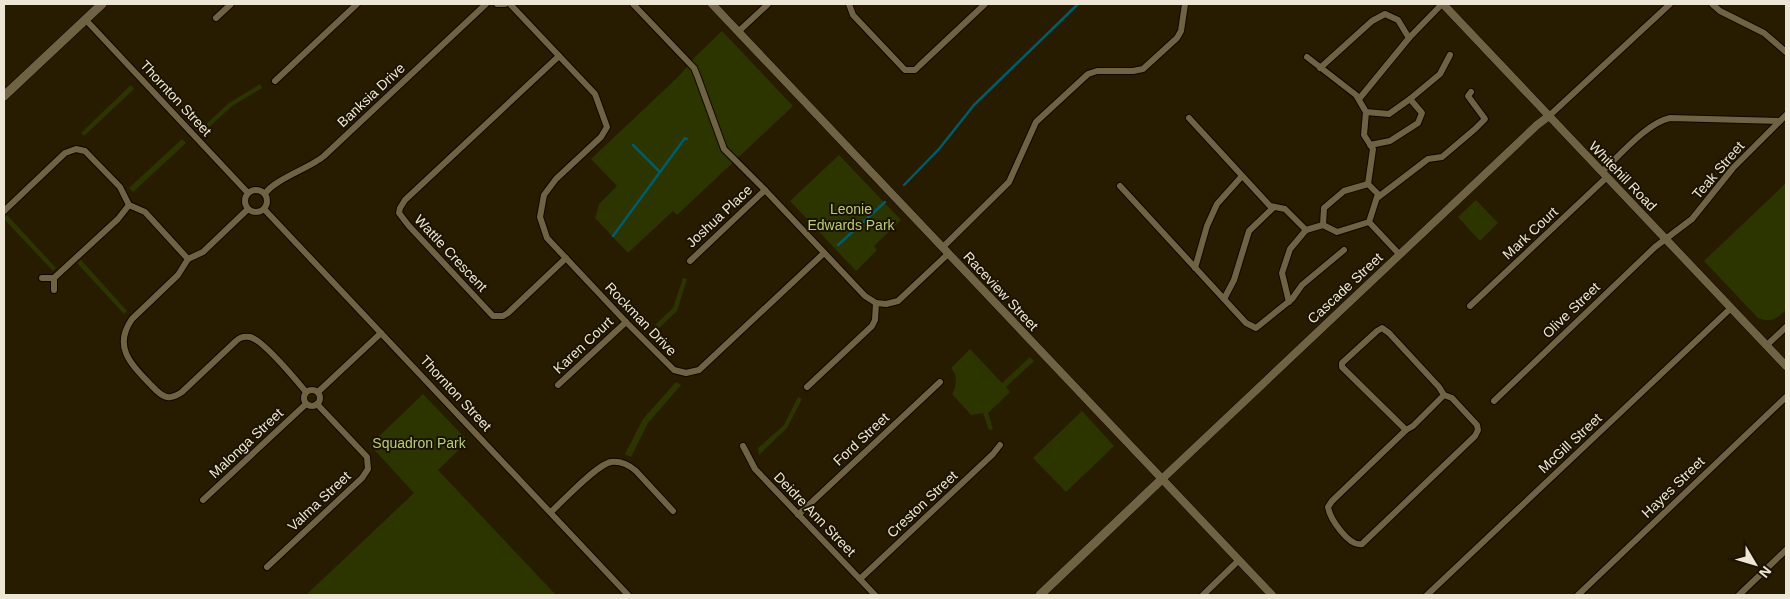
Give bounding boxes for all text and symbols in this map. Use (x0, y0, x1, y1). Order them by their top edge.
street label: Thornton Street (137, 57, 215, 139)
street label: Banksia Drive (334, 60, 408, 130)
street label: Whitehill Road (1586, 138, 1660, 214)
street label: Teak Street (1689, 138, 1747, 202)
street label: Joshua Place (683, 181, 755, 251)
park label: Leonie Edwards Park (807, 201, 896, 233)
street label: Mark Court (1499, 203, 1561, 262)
street label: Wattle Crescent (411, 211, 491, 295)
street label: Raceview Street (960, 248, 1042, 334)
street label: Cascade Street (1304, 249, 1386, 327)
street label: Rockman Drive (602, 279, 680, 359)
street label: Olive Street (1539, 279, 1603, 341)
street label: Karen Court (550, 313, 616, 377)
street label: Thornton Street (417, 352, 495, 434)
street label: Malonga Street (206, 405, 286, 481)
street label: Ford Street (830, 409, 892, 469)
street label: McGill Street (1535, 410, 1605, 476)
park label: Squadron Park (372, 435, 467, 451)
street label: Hayes Street (1638, 453, 1708, 521)
street label: Creston Street (884, 467, 961, 541)
street label: Valma Street (284, 468, 354, 534)
street label: Deidre Ann Street (771, 469, 859, 559)
north arrow (1730, 539, 1780, 589)
text: N (1756, 563, 1775, 581)

